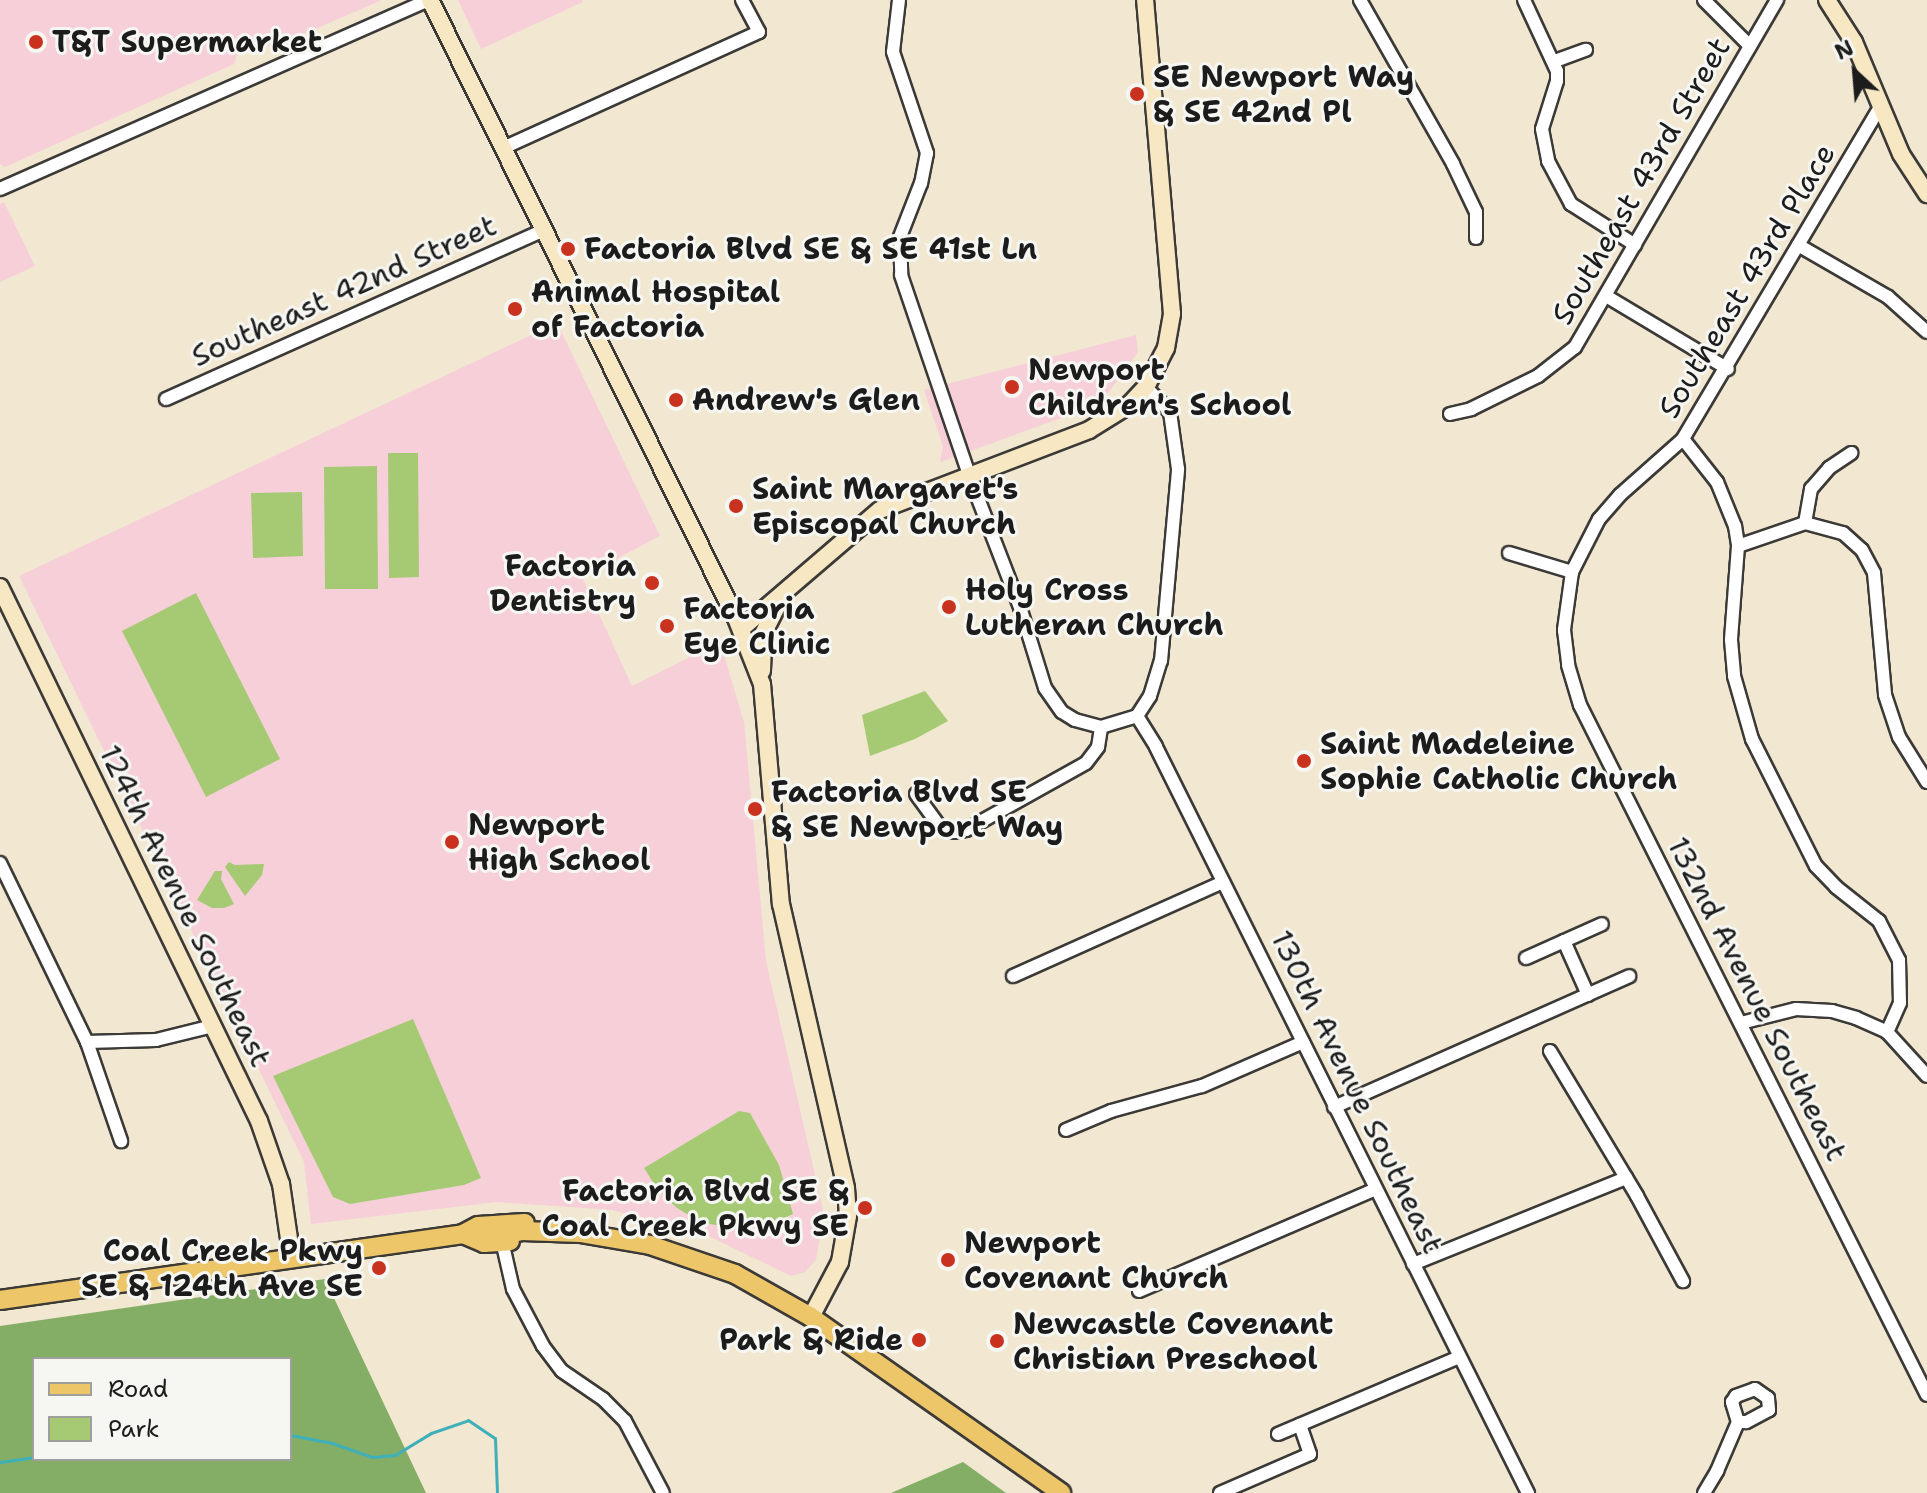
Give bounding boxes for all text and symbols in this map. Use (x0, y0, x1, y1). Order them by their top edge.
place label: T&T Supermarket (52, 24, 322, 60)
street label: Southeast 43rd Street (1544, 31, 1738, 331)
north arrow (1815, 32, 1895, 112)
marker: T&T Supermarket (27, 33, 45, 51)
text: N (1830, 33, 1858, 67)
place label: SE Newport Way & SE 42nd Pl (1153, 59, 1414, 130)
marker: SE Newport Way & SE 42nd Pl (1128, 85, 1146, 103)
street label: Southeast 43rd Place (1651, 137, 1843, 425)
street label: Southeast 42nd Street (186, 207, 502, 375)
place label: Factoria Blvd SE & SE 41st Ln (584, 231, 1037, 267)
marker: Factoria Blvd SE & SE 41st Ln (559, 240, 577, 258)
place label: Animal Hospital of Factoria (531, 274, 780, 344)
marker: Animal Hospital of Factoria (506, 300, 524, 318)
place label: Newport Children's School (1028, 352, 1291, 422)
marker: Newport Children's School (1003, 378, 1021, 396)
place label: Andrew's Glen (692, 382, 920, 418)
marker: Andrew's Glen (667, 391, 685, 409)
place label: Saint Margaret's Episcopal Church (752, 471, 1018, 542)
marker: Saint Margaret's Episcopal Church (727, 497, 745, 515)
place label: Factoria Dentistry (489, 548, 636, 618)
place label: Holy Cross Lutheran Church (965, 572, 1224, 642)
marker: Factoria Dentistry (643, 574, 661, 592)
place label: Factoria Eye Clinic (683, 591, 831, 662)
marker: Holy Cross Lutheran Church (940, 598, 958, 616)
marker: Factoria Eye Clinic (658, 617, 676, 635)
place label: Saint Madeleine Sophie Catholic Church (1320, 726, 1677, 796)
street label: 124th Avenue Southeast (91, 739, 279, 1073)
marker: Saint Madeleine Sophie Catholic Church (1295, 752, 1313, 770)
place label: Factoria Blvd SE & SE Newport Way (771, 774, 1063, 844)
marker: Factoria Blvd SE & SE Newport Way (746, 800, 764, 818)
place label: Newport High School (468, 807, 650, 878)
street label: 132nd Avenue Southeast (1660, 831, 1854, 1167)
marker: Newport High School (443, 833, 461, 851)
street label: 130th Avenue Southeast (1263, 924, 1451, 1260)
place label: Factoria Blvd SE & Coal Creek Pkwy SE (541, 1173, 849, 1244)
marker: Factoria Blvd SE & Coal Creek Pkwy SE (856, 1199, 874, 1217)
place label: Newport Covenant Church (964, 1225, 1228, 1296)
place label: Coal Creek Pkwy SE & 124th Ave SE (81, 1233, 363, 1304)
marker: Newport Covenant Church (939, 1251, 957, 1269)
marker: Coal Creek Pkwy SE & 124th Ave SE (370, 1259, 388, 1277)
place label: Newcastle Covenant Christian Preschool (1013, 1306, 1333, 1376)
place label: Park & Ride (719, 1322, 903, 1358)
marker: Park & Ride (910, 1331, 928, 1349)
marker: Newcastle Covenant Christian Preschool (988, 1332, 1006, 1350)
legend (32, 1357, 292, 1461)
text: Road (108, 1373, 168, 1405)
text: Park (108, 1413, 160, 1445)

